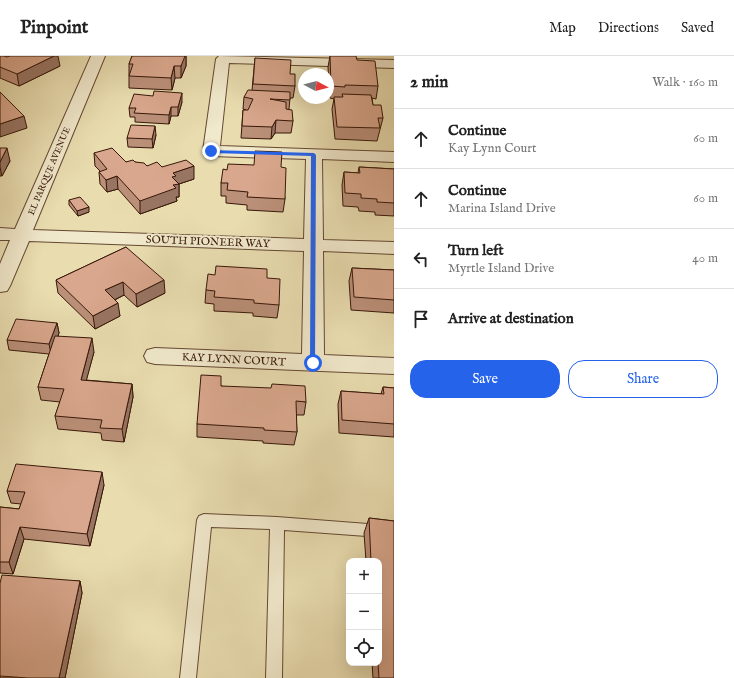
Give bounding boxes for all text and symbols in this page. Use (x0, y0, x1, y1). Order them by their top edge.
text: Pinpoint (20, 16, 88, 40)
text: Map (549, 19, 576, 37)
text: Directions (598, 19, 659, 37)
text: Saved (681, 19, 714, 37)
north arrow (298, 68, 334, 104)
text: 2 min (410, 72, 448, 93)
text: Walk · 160 m (652, 74, 718, 91)
text: Continue (448, 121, 506, 140)
street label: EL PARQUE AVENUE (26, 125, 73, 217)
icon: ahead (410, 128, 432, 150)
text: 60 m (693, 130, 718, 147)
text: Kay Lynn Court (448, 140, 536, 157)
route end (202, 142, 220, 160)
text: Continue (448, 181, 506, 200)
icon: ahead (410, 188, 432, 210)
text: 60 m (693, 190, 718, 207)
text: Marina Island Drive (448, 200, 556, 217)
street label: SOUTH PIONEER WAY (146, 233, 271, 251)
text: Turn left (448, 241, 504, 260)
icon: left (410, 248, 432, 270)
text: 40 m (692, 250, 718, 267)
text: Myrtle Island Drive (448, 260, 554, 277)
icon: arrive (410, 308, 432, 330)
text: Arrive at destination (448, 309, 574, 328)
street label: KAY LYNN COURT (182, 350, 286, 370)
route start (304, 354, 322, 372)
button: Save (410, 360, 560, 398)
button: Share (568, 360, 718, 398)
map controls (346, 558, 382, 666)
button: + (346, 558, 382, 594)
button: − (346, 594, 382, 630)
button: locate (346, 630, 382, 666)

